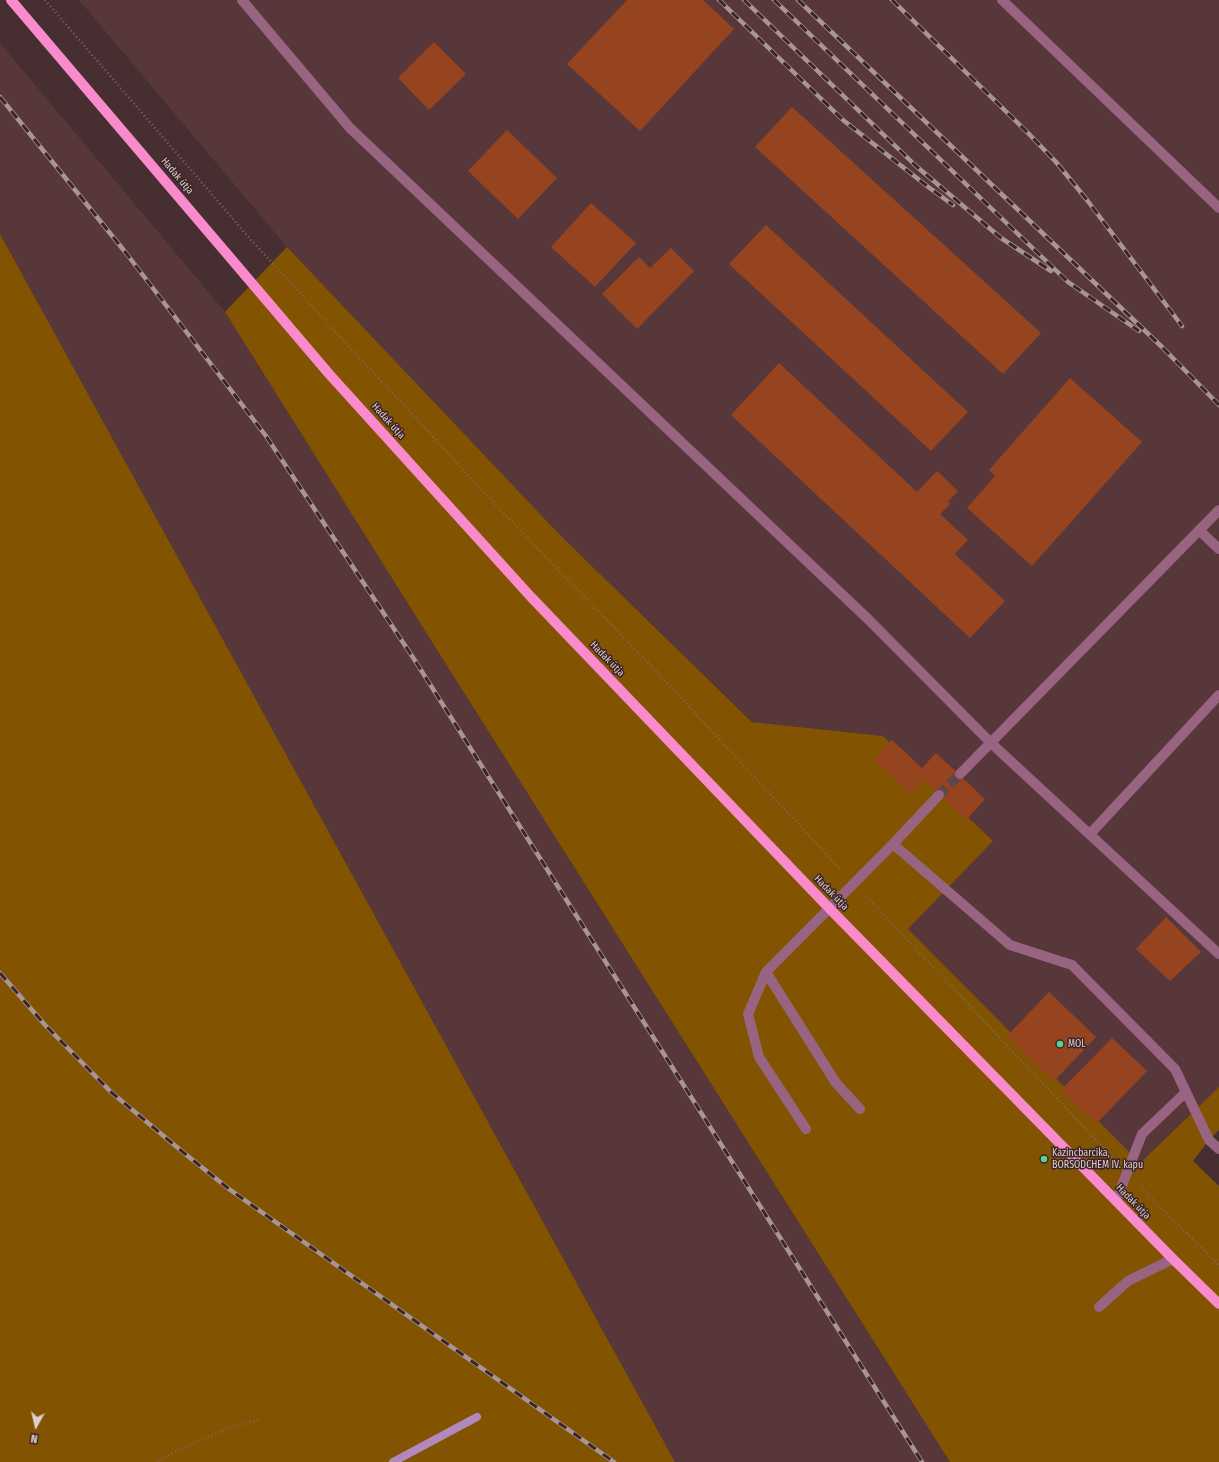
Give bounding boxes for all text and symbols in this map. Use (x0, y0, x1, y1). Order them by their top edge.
street label: Hadak útja (158, 155, 196, 197)
street label: Hadak útja (369, 401, 407, 441)
street label: Hadak útja (587, 639, 627, 679)
street label: Hadak útja (811, 873, 851, 913)
place label: MOL (1068, 1038, 1086, 1050)
marker: MOL (1055, 1039, 1065, 1049)
place label: Kazincbarcika, BORSODCHEM IV. kapu (1052, 1147, 1143, 1170)
marker: Kazincbarcika, BORSODCHEM IV. kapu (1039, 1154, 1049, 1164)
street label: Hadak útja (1113, 1182, 1153, 1222)
north arrow (16, 1406, 56, 1446)
text: N (30, 1431, 38, 1445)

